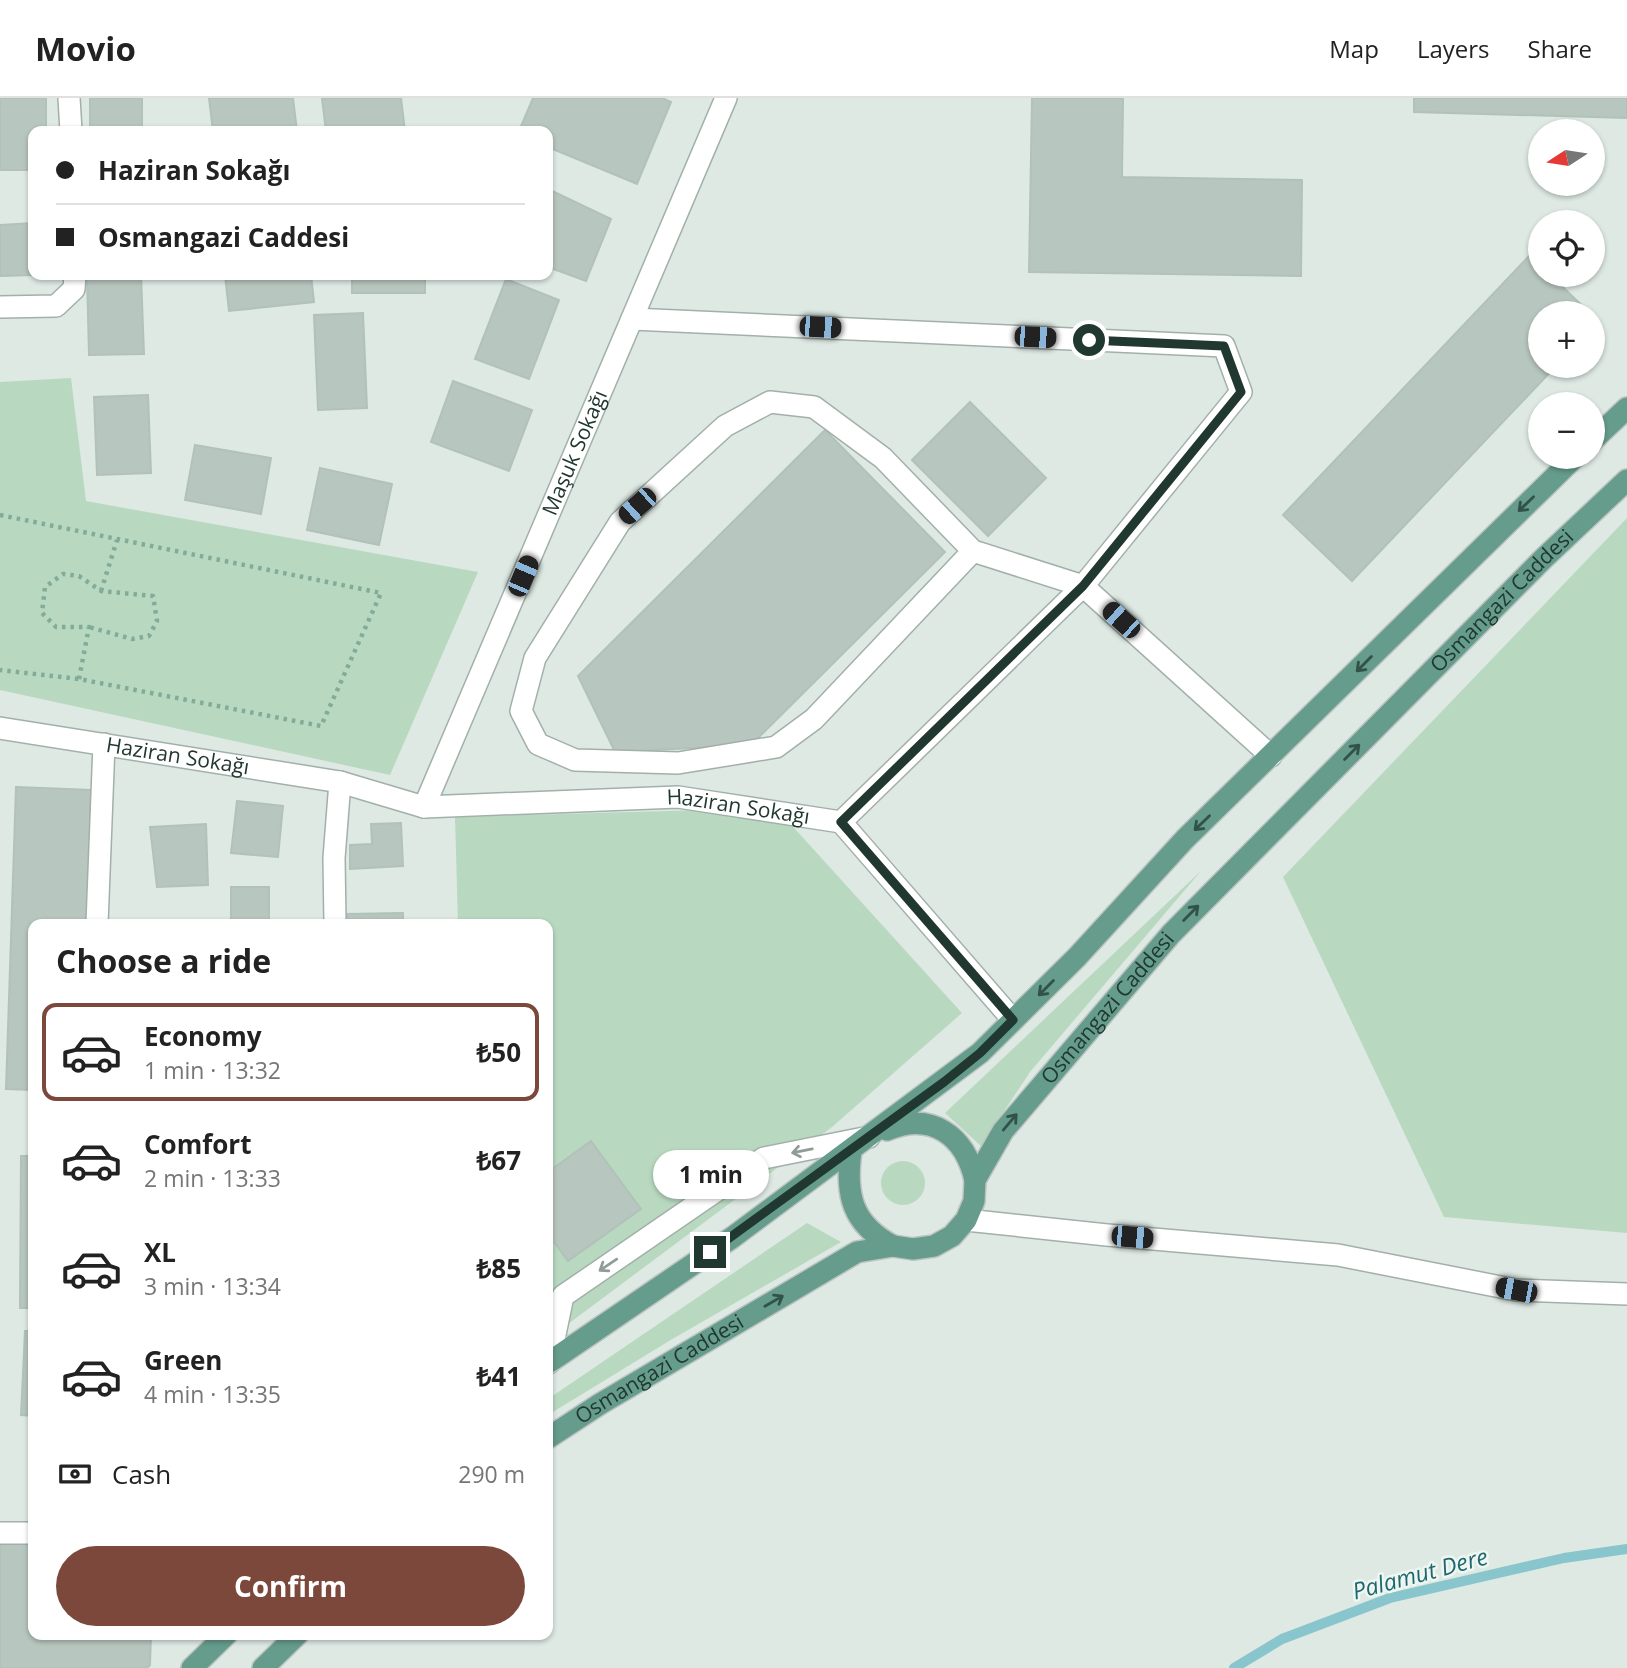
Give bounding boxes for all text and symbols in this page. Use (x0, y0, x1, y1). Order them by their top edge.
text: Movio (35, 26, 136, 71)
text: Map (1329, 32, 1379, 65)
text: Layers (1417, 32, 1490, 65)
text: Share (1528, 32, 1592, 65)
north arrow (1528, 119, 1605, 196)
map controls (1528, 119, 1605, 469)
text: Haziran Sokağı (98, 152, 290, 188)
button: locate (1528, 210, 1605, 287)
text: Osmangazi Caddesi (98, 219, 349, 255)
button: + (1528, 301, 1605, 378)
car (799, 315, 842, 339)
route start (1073, 324, 1105, 356)
car (1014, 325, 1057, 349)
street label: Maşuk Sokağı (535, 385, 613, 519)
button: − (1528, 392, 1605, 469)
car (615, 484, 660, 528)
one-way arrow (1518, 495, 1535, 512)
street label: Osmangazi Caddesi (1423, 523, 1579, 678)
car (506, 553, 541, 599)
car (1099, 598, 1144, 642)
one-way arrow (1356, 655, 1373, 672)
street label: Haziran Sokağı (104, 730, 251, 780)
one-way arrow (1343, 743, 1360, 760)
street label: Haziran Sokağı (666, 782, 812, 830)
one-way arrow (1193, 814, 1210, 831)
one-way arrow (1183, 905, 1200, 922)
street label: Osmangazi Caddesi (1034, 925, 1180, 1090)
text: Choose a ride (56, 939, 271, 982)
one-way arrow (1037, 980, 1054, 997)
text: Economy (144, 1018, 262, 1054)
icon: car (60, 1021, 123, 1084)
text: ₺50 (476, 1034, 521, 1070)
text: 1 min · 13:32 (144, 1054, 281, 1086)
one-way arrow (1002, 1113, 1018, 1131)
text: Comfort (144, 1126, 251, 1162)
icon: car (60, 1129, 123, 1192)
text: ₺67 (476, 1142, 521, 1178)
one-way arrow (791, 1144, 814, 1158)
callout: 1 min (652, 1150, 768, 1200)
text: 1 min (679, 1158, 743, 1190)
text: 2 min · 13:33 (144, 1162, 281, 1194)
car (1111, 1225, 1154, 1249)
text: XL (144, 1234, 176, 1270)
route end (694, 1236, 726, 1268)
icon: car (60, 1237, 123, 1300)
text: ₺85 (476, 1250, 521, 1286)
one-way arrow (599, 1258, 619, 1272)
text: 3 min · 13:34 (144, 1270, 281, 1302)
car (1494, 1276, 1539, 1304)
one-way arrow (763, 1294, 783, 1308)
street label: Osmangazi Caddesi (569, 1307, 748, 1430)
text: Green (144, 1342, 222, 1378)
icon: car (60, 1345, 123, 1408)
text: ₺41 (476, 1358, 521, 1394)
text: 4 min · 13:35 (144, 1378, 281, 1410)
icon: cash (56, 1455, 94, 1493)
text: Cash (112, 1456, 171, 1492)
text: 290 m (458, 1458, 525, 1490)
water label: Palamut Dere (1348, 1540, 1491, 1606)
button: Confirm (56, 1546, 525, 1626)

